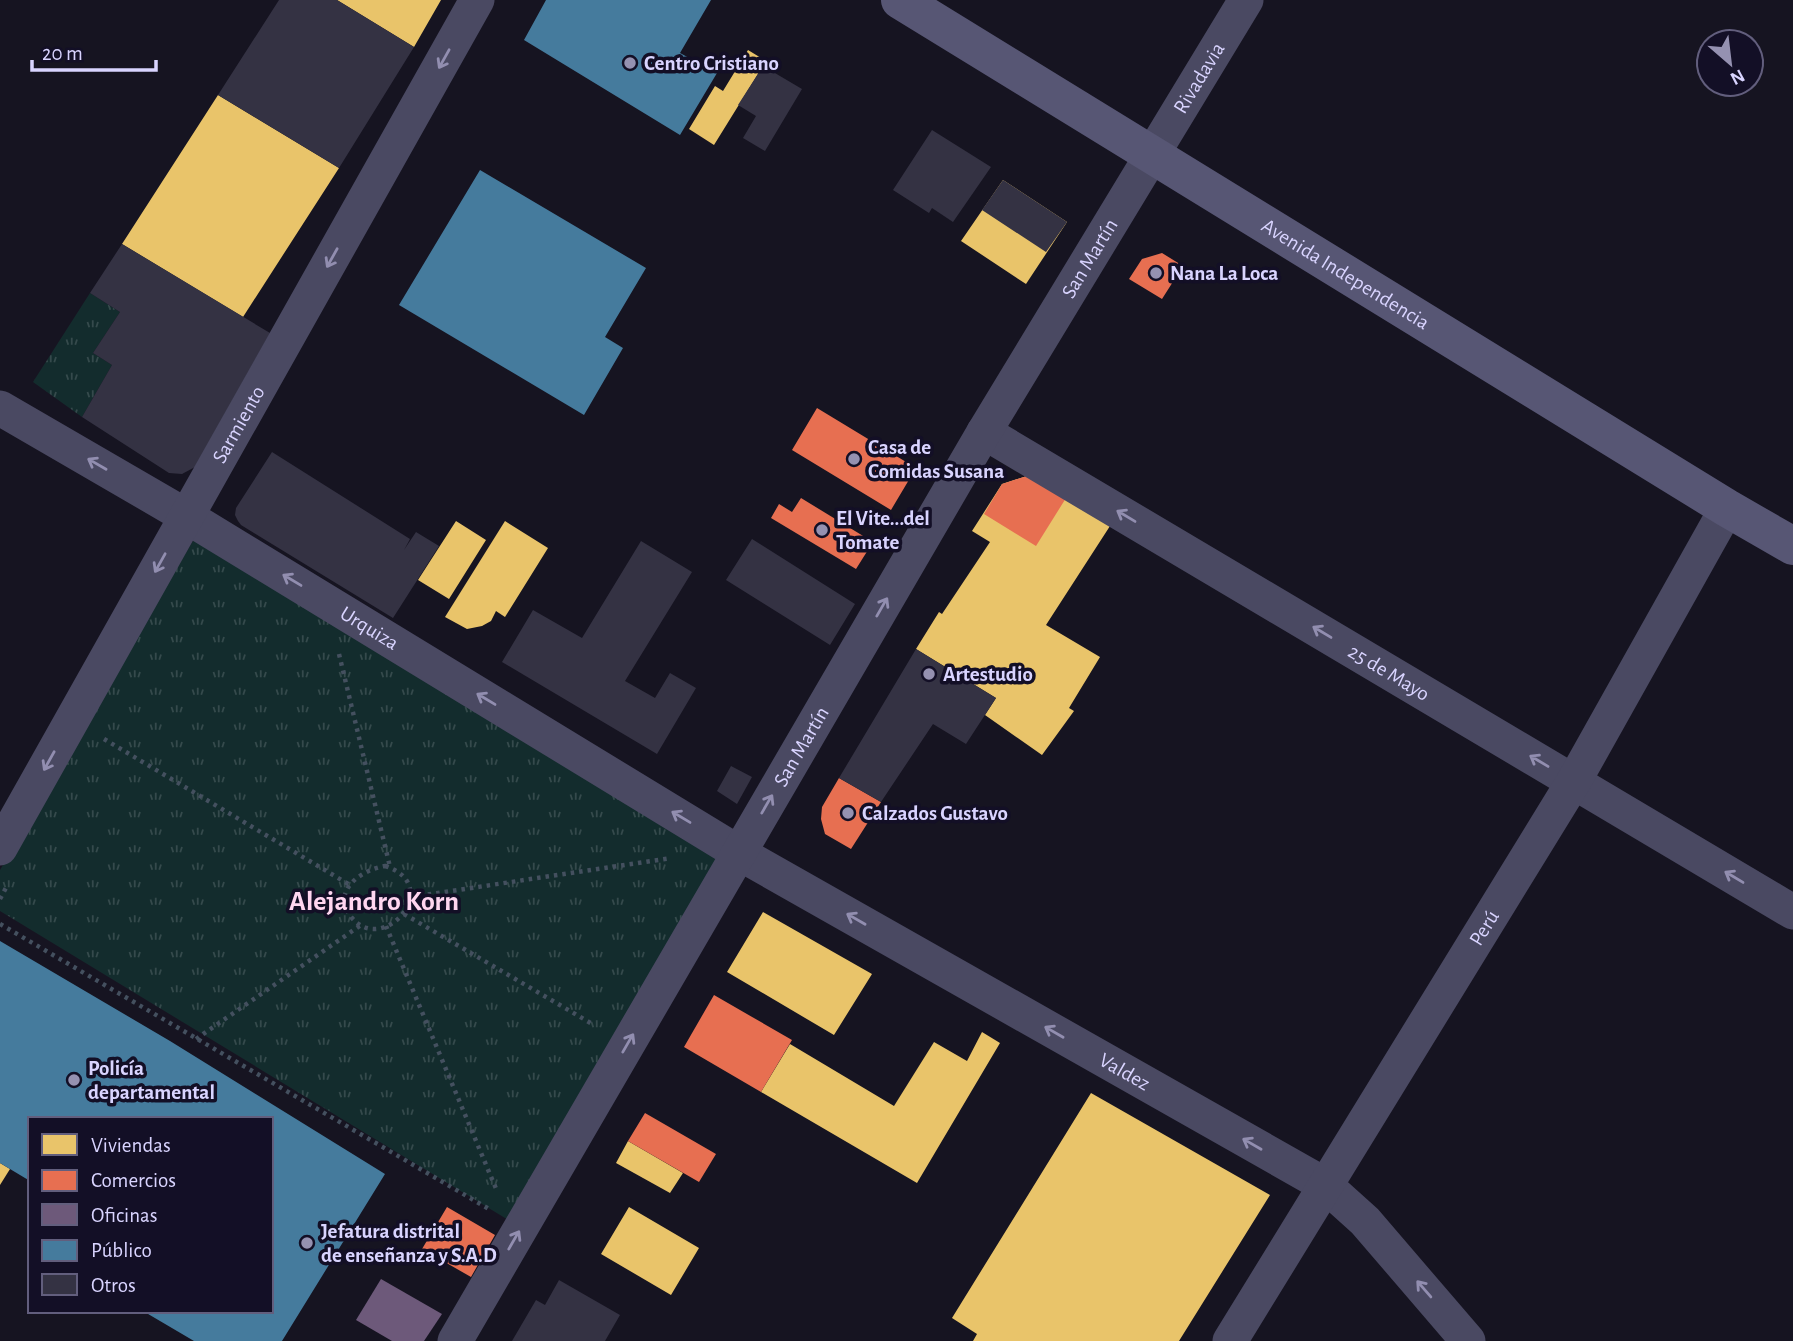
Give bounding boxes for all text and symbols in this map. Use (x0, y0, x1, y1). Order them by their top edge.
scale bar (32, 28, 156, 72)
north arrow (1695, 28, 1765, 98)
street label: Rivadavia (1170, 39, 1229, 117)
text: 20 m (42, 43, 83, 64)
one-way arrow (437, 49, 451, 69)
place label: Centro Cristiano (644, 53, 779, 74)
marker: Centro Cristiano (622, 55, 638, 71)
text: N (1727, 65, 1748, 88)
street label: San Martín (1058, 215, 1122, 302)
street label: Avenida Independencia (1258, 215, 1433, 334)
one-way arrow (325, 247, 339, 267)
place label: Nana La Loca (1170, 263, 1278, 284)
marker: Nana La Loca (1148, 265, 1164, 281)
street label: Sarmiento (209, 382, 269, 467)
place label: Casa de Comidas Susana (868, 437, 1004, 482)
marker: Casa de Comidas Susana (846, 451, 862, 467)
one-way arrow (87, 457, 107, 471)
place label: El Vite...del Tomate (836, 508, 930, 553)
one-way arrow (1117, 509, 1137, 523)
marker: El Vite...del Tomate (814, 522, 830, 538)
one-way arrow (153, 552, 167, 572)
one-way arrow (283, 573, 303, 587)
one-way arrow (875, 598, 889, 618)
street label: Urquiza (336, 603, 402, 654)
one-way arrow (1313, 625, 1333, 639)
street label: 25 de Mayo (1344, 641, 1433, 705)
place label: Artestudio (943, 664, 1033, 685)
marker: Artestudio (921, 666, 937, 682)
one-way arrow (477, 692, 497, 706)
street label: San Martín (770, 703, 833, 790)
one-way arrow (42, 750, 55, 771)
one-way arrow (1529, 753, 1549, 767)
one-way arrow (760, 795, 774, 815)
place label: Calzados Gustavo (862, 803, 1008, 824)
marker: Calzados Gustavo (840, 805, 856, 821)
one-way arrow (671, 810, 691, 824)
one-way arrow (1725, 870, 1745, 884)
district label: Alejandro Korn (289, 888, 459, 916)
street label: Perú (1466, 906, 1503, 949)
one-way arrow (847, 912, 867, 926)
one-way arrow (1044, 1025, 1065, 1038)
one-way arrow (622, 1033, 635, 1054)
street label: Valdez (1095, 1049, 1154, 1095)
place label: Policía departamental (88, 1058, 215, 1103)
marker: Policía departamental (66, 1072, 82, 1088)
legend (28, 1117, 273, 1313)
text: Viviendas (91, 1135, 171, 1156)
one-way arrow (1242, 1137, 1263, 1150)
text: Comercios (91, 1170, 176, 1191)
text: Oficinas (91, 1205, 157, 1226)
place label: Jefatura distrital de enseñanza y S.A.D (321, 1221, 497, 1266)
one-way arrow (507, 1230, 521, 1250)
marker: Jefatura distrital de enseñanza y S.A.D (299, 1235, 315, 1251)
text: Público (91, 1240, 152, 1261)
text: Otros (91, 1275, 136, 1296)
one-way arrow (1416, 1281, 1432, 1299)

